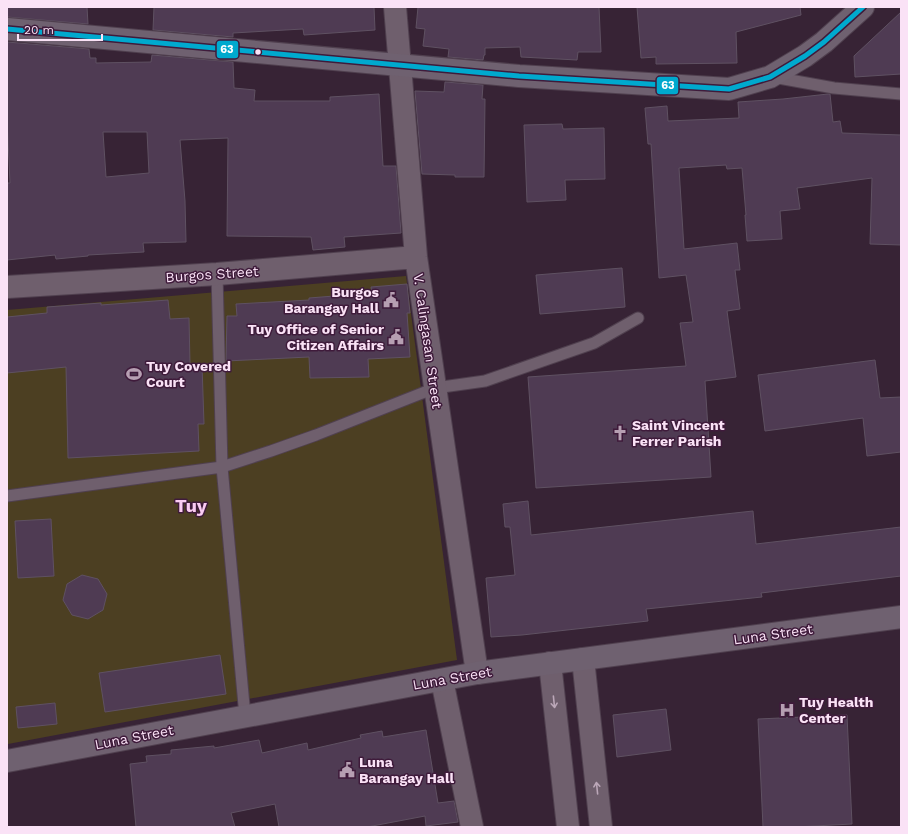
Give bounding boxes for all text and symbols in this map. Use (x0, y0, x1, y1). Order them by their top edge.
scale bar (18, 16, 102, 42)
text: 20 m (24, 23, 54, 37)
line badge: 63 (216, 40, 239, 59)
text: 63 (220, 43, 234, 56)
unlabelled marker (253, 47, 263, 57)
line badge: 63 (656, 76, 679, 95)
text: 63 (661, 79, 675, 92)
street label: Burgos Street (165, 263, 259, 285)
street label: V. Calingasan Street (411, 272, 445, 410)
place label: Burgos Barangay Hall (284, 284, 380, 316)
public building icon: Burgos Barangay Hall (382, 291, 400, 309)
place label: Tuy Office of Senior Citizen Affairs (247, 321, 385, 353)
public building icon: Tuy Office of Senior Citizen Affairs (387, 328, 405, 346)
place label: Tuy Covered Court (146, 358, 231, 390)
sports icon: Tuy Covered Court (125, 365, 143, 383)
place label: Saint Vincent Ferrer Parish (632, 417, 725, 449)
church icon: Saint Vincent Ferrer Parish (611, 424, 629, 442)
district label: Tuy (175, 495, 208, 516)
street label: Luna Street (732, 620, 814, 647)
street label: Luna Street (411, 663, 493, 693)
place label: Tuy Health Center (799, 694, 873, 726)
one-way arrow (551, 695, 558, 708)
hospital icon: Tuy Health Center (778, 701, 796, 719)
street label: Luna Street (93, 721, 175, 752)
place label: Luna Barangay Hall (359, 754, 455, 786)
public building icon: Luna Barangay Hall (338, 761, 356, 779)
one-way arrow (593, 782, 600, 795)

